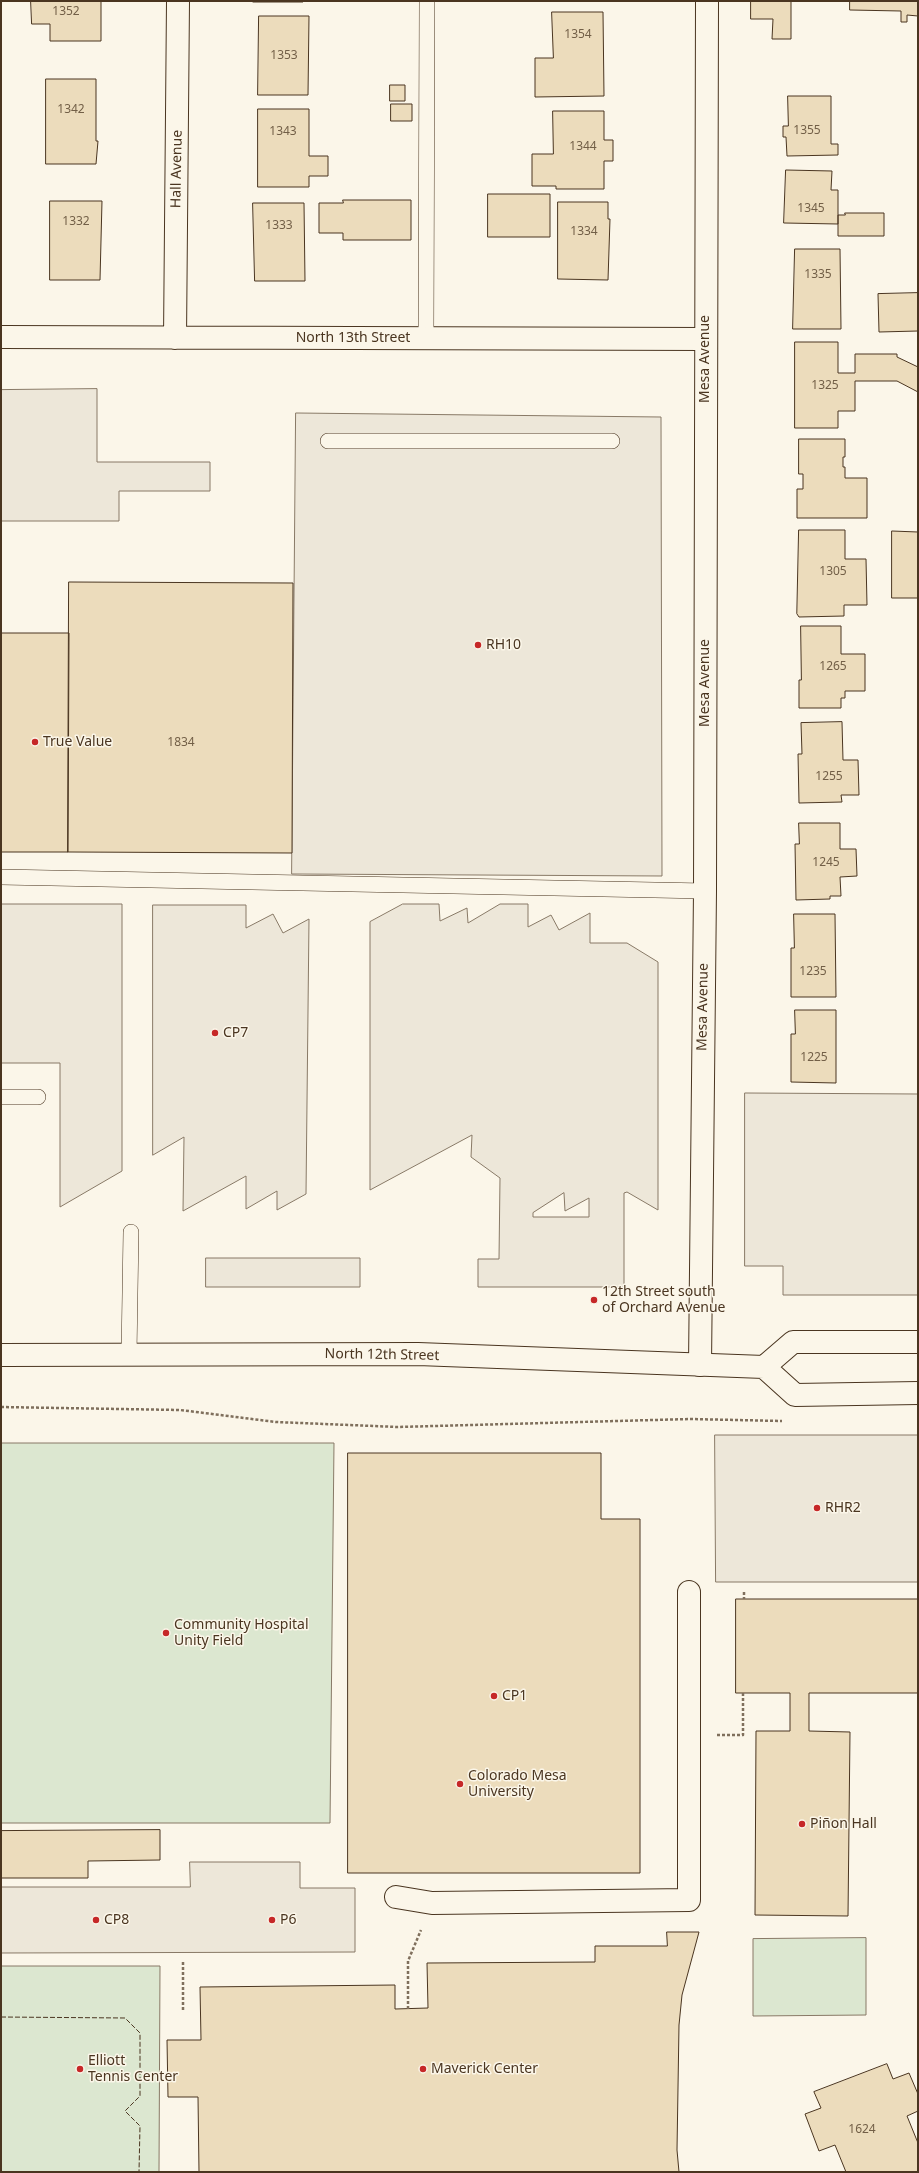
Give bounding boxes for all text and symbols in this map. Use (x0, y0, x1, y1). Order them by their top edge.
house number: 1352 (52, 5, 80, 19)
house number: 1354 (564, 28, 592, 42)
house number: 1353 (270, 49, 298, 63)
house number: 1342 (57, 103, 85, 117)
house number: 1355 (793, 124, 821, 138)
house number: 1343 (269, 125, 297, 139)
street label: Hall Avenue (168, 130, 186, 208)
house number: 1344 (569, 140, 597, 154)
house number: 1345 (797, 202, 825, 216)
house number: 1332 (62, 215, 90, 229)
house number: 1333 (265, 219, 293, 233)
house number: 1334 (570, 225, 598, 239)
house number: 1335 (804, 268, 832, 282)
street label: Mesa Avenue (697, 315, 713, 403)
street label: North 13th Street (296, 330, 410, 346)
house number: 1325 (811, 379, 839, 393)
house number: 1305 (819, 565, 847, 579)
place label: RH10 (486, 637, 521, 653)
street label: Mesa Avenue (697, 639, 713, 727)
marker: RH10 (473, 640, 483, 650)
house number: 1265 (819, 660, 847, 674)
place label: True Value (43, 734, 112, 750)
house number: 1834 (167, 736, 195, 750)
marker: True Value (30, 737, 40, 747)
house number: 1255 (815, 770, 843, 784)
house number: 1245 (812, 856, 840, 870)
street label: Mesa Avenue (694, 963, 712, 1051)
house number: 1235 (799, 965, 827, 979)
place label: CP7 (223, 1025, 248, 1041)
marker: CP7 (210, 1028, 220, 1038)
house number: 1225 (800, 1051, 828, 1065)
place label: 12th Street south of Orchard Avenue (602, 1284, 725, 1316)
marker: 12th Street south of Orchard Avenue (589, 1295, 599, 1305)
street label: North 12th Street (325, 1346, 439, 1364)
place label: RHR2 (825, 1500, 861, 1516)
marker: RHR2 (812, 1503, 822, 1513)
place label: Community Hospital Unity Field (174, 1617, 309, 1650)
marker: Community Hospital Unity Field (161, 1628, 171, 1638)
place label: CP1 (502, 1688, 527, 1704)
marker: CP1 (489, 1691, 499, 1701)
place label: Colorado Mesa University (468, 1768, 567, 1800)
marker: Colorado Mesa University (455, 1779, 465, 1789)
place label: Piñon Hall (810, 1816, 877, 1832)
marker: Piñon Hall (797, 1819, 807, 1829)
place label: CP8 (104, 1912, 129, 1928)
place label: P6 (280, 1912, 296, 1928)
marker: CP8 (91, 1915, 101, 1925)
marker: P6 (267, 1915, 277, 1925)
place label: Elliott Tennis Center (88, 2053, 178, 2086)
place label: Maverick Center (431, 2061, 538, 2077)
marker: Elliott Tennis Center (75, 2064, 85, 2074)
marker: Maverick Center (418, 2064, 428, 2074)
house number: 1624 (848, 2123, 876, 2137)

